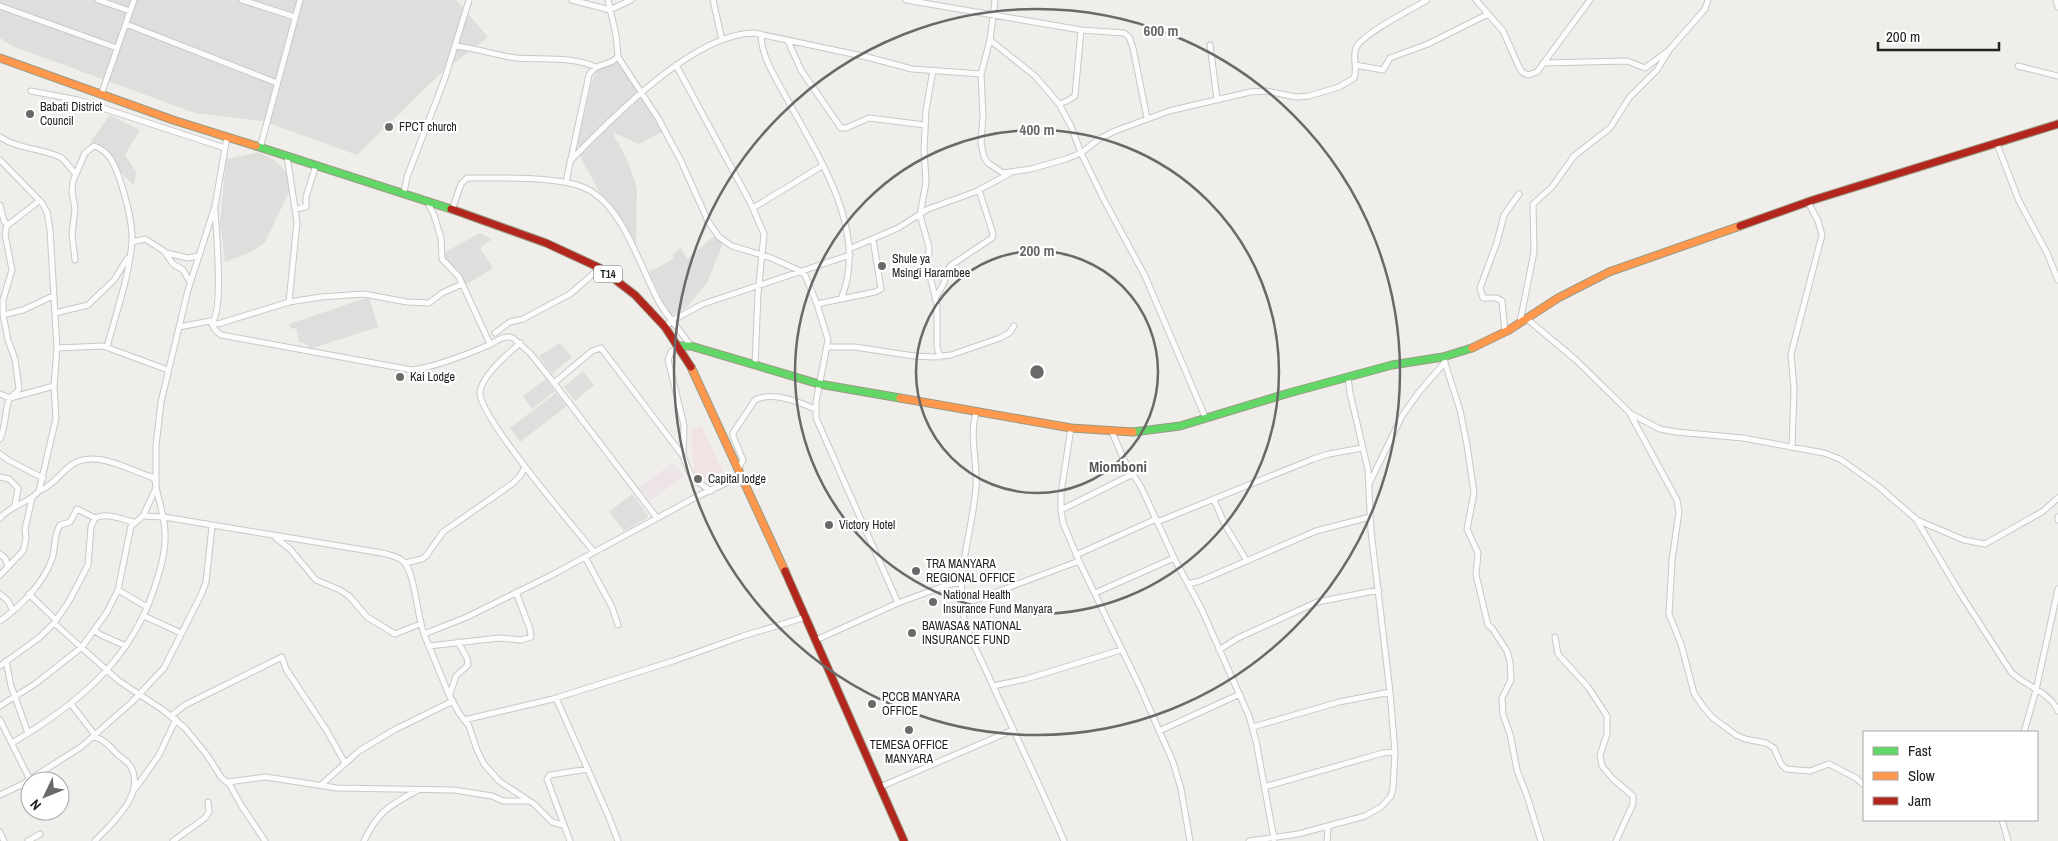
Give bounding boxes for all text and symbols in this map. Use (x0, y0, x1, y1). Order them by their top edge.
text: 600 m (1144, 20, 1178, 41)
scale bar (1878, 20, 1999, 52)
text: 200 m (1886, 26, 1920, 47)
place label: Babati District Council (40, 99, 103, 129)
marker: Babati District Council (24, 108, 36, 120)
place label: FPCT church (399, 119, 457, 135)
text: 400 m (1020, 119, 1054, 140)
marker: FPCT church (383, 121, 395, 133)
text: 200 m (1020, 240, 1054, 261)
place label: Shule ya Msingi Harambee (892, 251, 970, 281)
marker: Shule ya Msingi Harambee (876, 260, 888, 272)
road number: T14 (594, 266, 622, 282)
centre of rings (1028, 363, 1046, 381)
place label: Kai Lodge (410, 369, 455, 385)
marker: Kai Lodge (394, 371, 406, 383)
district label: Miomboni (1089, 456, 1147, 477)
place label: Capital lodge (708, 471, 766, 487)
marker: Capital lodge (692, 473, 704, 485)
place label: Victory Hotel (839, 517, 895, 533)
marker: Victory Hotel (823, 519, 835, 531)
place label: TRA MANYARA REGIONAL OFFICE (926, 556, 1015, 586)
marker: TRA MANYARA REGIONAL OFFICE (910, 565, 922, 577)
place label: National Health Insurance Fund Manyara (943, 587, 1053, 617)
marker: National Health Insurance Fund Manyara (927, 596, 939, 608)
place label: BAWASA& NATIONAL INSURANCE FUND (922, 618, 1022, 648)
marker: BAWASA& NATIONAL INSURANCE FUND (906, 627, 918, 639)
place label: PCCB MANYARA OFFICE (882, 689, 960, 719)
marker: PCCB MANYARA OFFICE (866, 698, 878, 710)
marker: TEMESA OFFICE MANYARA (903, 724, 915, 736)
legend (1863, 731, 2038, 821)
place label: TEMESA OFFICE MANYARA (870, 737, 948, 767)
text: Fast (1908, 740, 1932, 761)
text: Slow (1908, 765, 1935, 786)
north arrow (20, 771, 70, 821)
text: Jam (1908, 790, 1931, 811)
text: N (26, 796, 45, 814)

